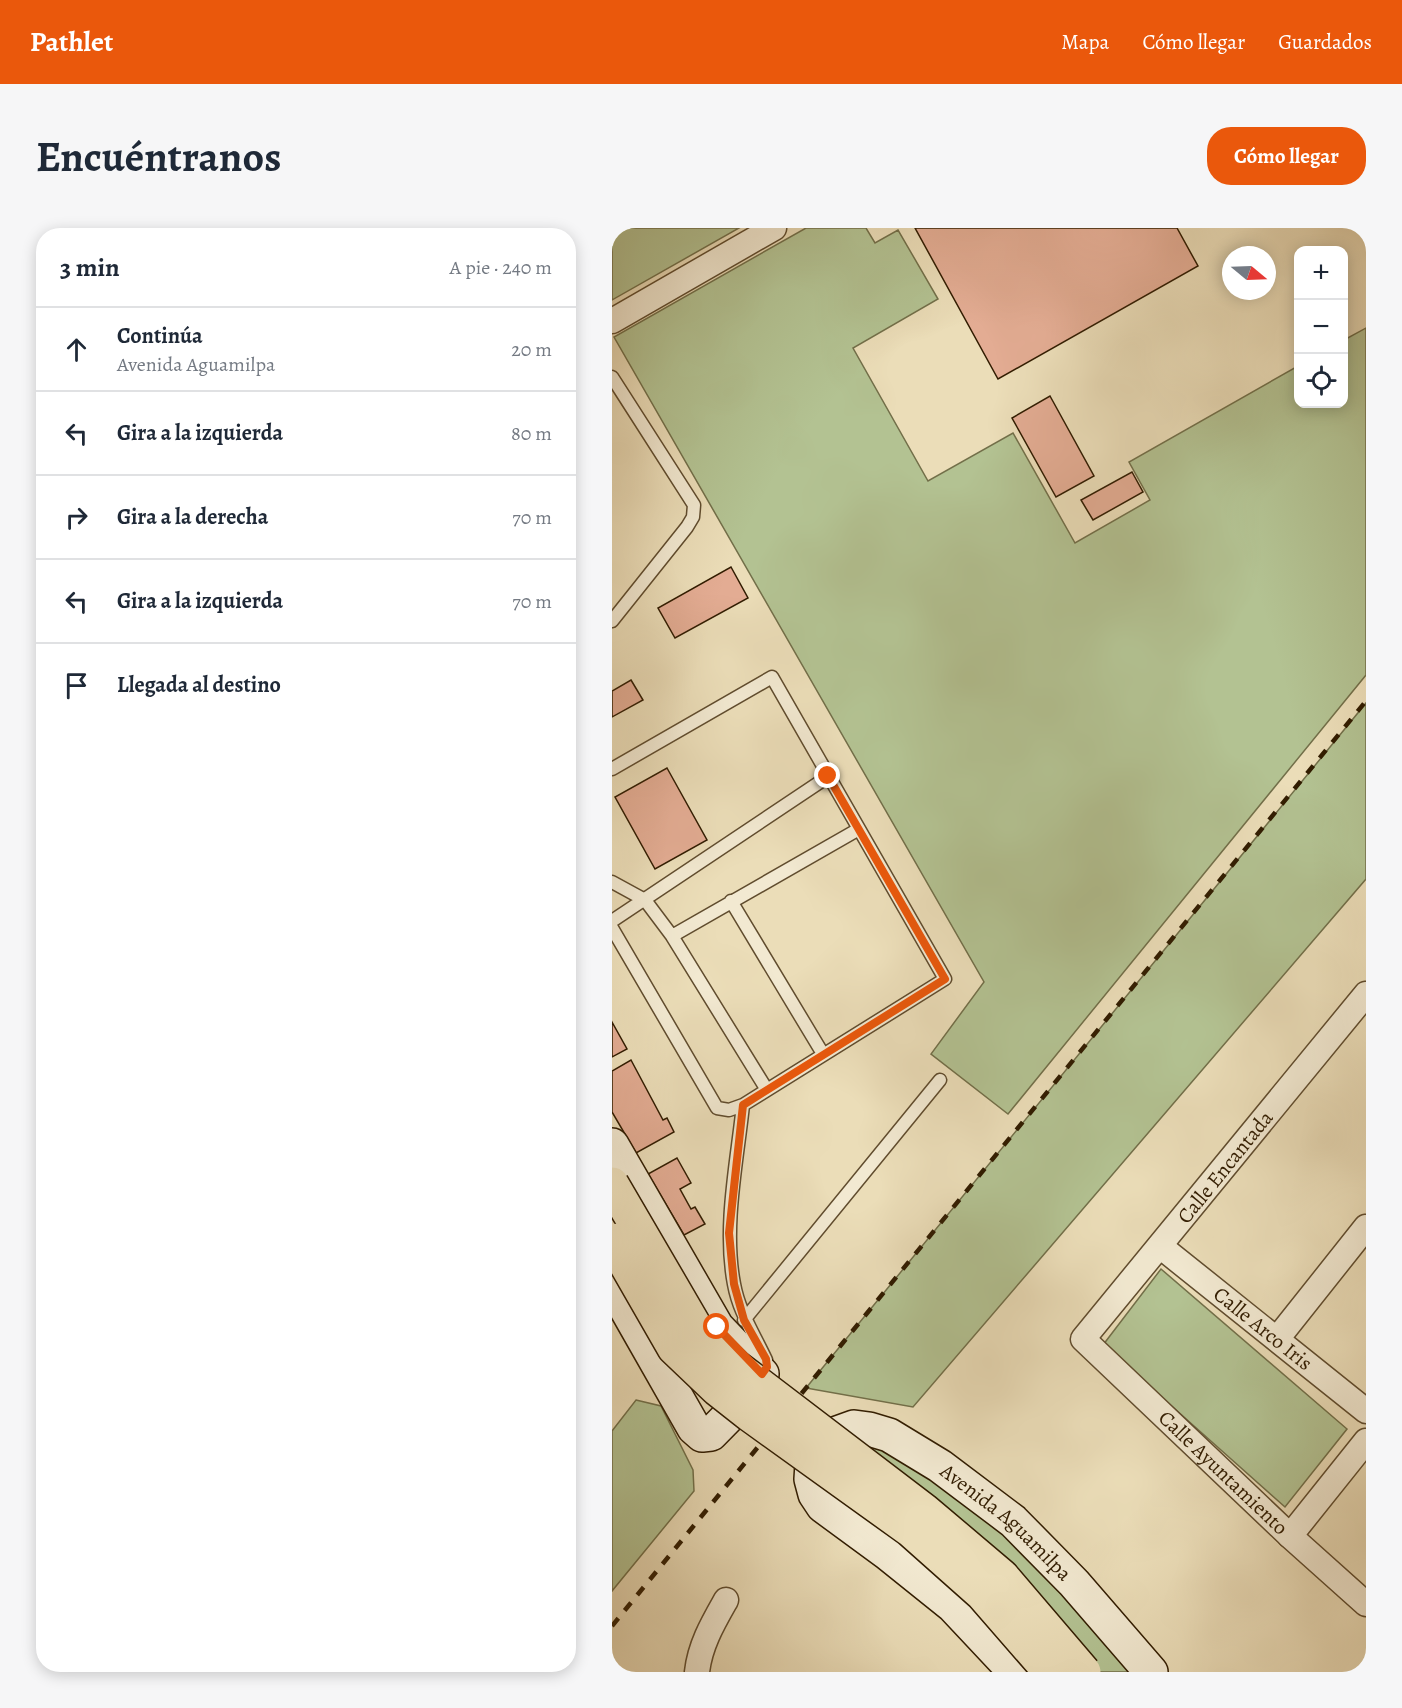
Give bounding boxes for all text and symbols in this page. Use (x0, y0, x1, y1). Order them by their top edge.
text: Pathlet (30, 23, 113, 61)
text: Mapa (1061, 28, 1109, 56)
text: Cómo llegar (1142, 28, 1245, 56)
text: Guardados (1278, 28, 1372, 56)
button: Cómo llegar (1207, 127, 1366, 185)
text: Encuéntranos (36, 128, 281, 185)
north arrow (1222, 246, 1276, 300)
map controls (1294, 246, 1348, 408)
button: + (1294, 246, 1348, 300)
text: 3 min (60, 250, 120, 285)
text: A pie · 240 m (450, 254, 552, 281)
button: − (1294, 300, 1348, 354)
text: Continúa (117, 321, 203, 351)
icon: ahead (60, 333, 93, 366)
text: 20 m (511, 336, 552, 363)
text: Avenida Aguamilpa (117, 351, 275, 378)
button: locate (1294, 354, 1348, 408)
icon: left (60, 417, 93, 450)
text: Gira a la izquierda (117, 418, 283, 448)
text: 80 m (511, 420, 552, 447)
icon: right (60, 501, 93, 534)
text: Gira a la derecha (117, 502, 268, 532)
text: 70 m (512, 504, 552, 531)
icon: left (60, 585, 93, 618)
text: Gira a la izquierda (117, 586, 283, 616)
text: 70 m (512, 588, 552, 615)
icon: arrive (60, 669, 93, 702)
text: Llegada al destino (117, 670, 281, 700)
route end (814, 762, 840, 788)
street label: Calle Encantada (1171, 1104, 1279, 1229)
street label: Calle Arco Iris (1208, 1280, 1318, 1377)
route start (703, 1313, 729, 1339)
street label: Calle Ayuntamiento (1152, 1404, 1294, 1541)
street label: Avenida Aguamilpa (934, 1456, 1078, 1587)

